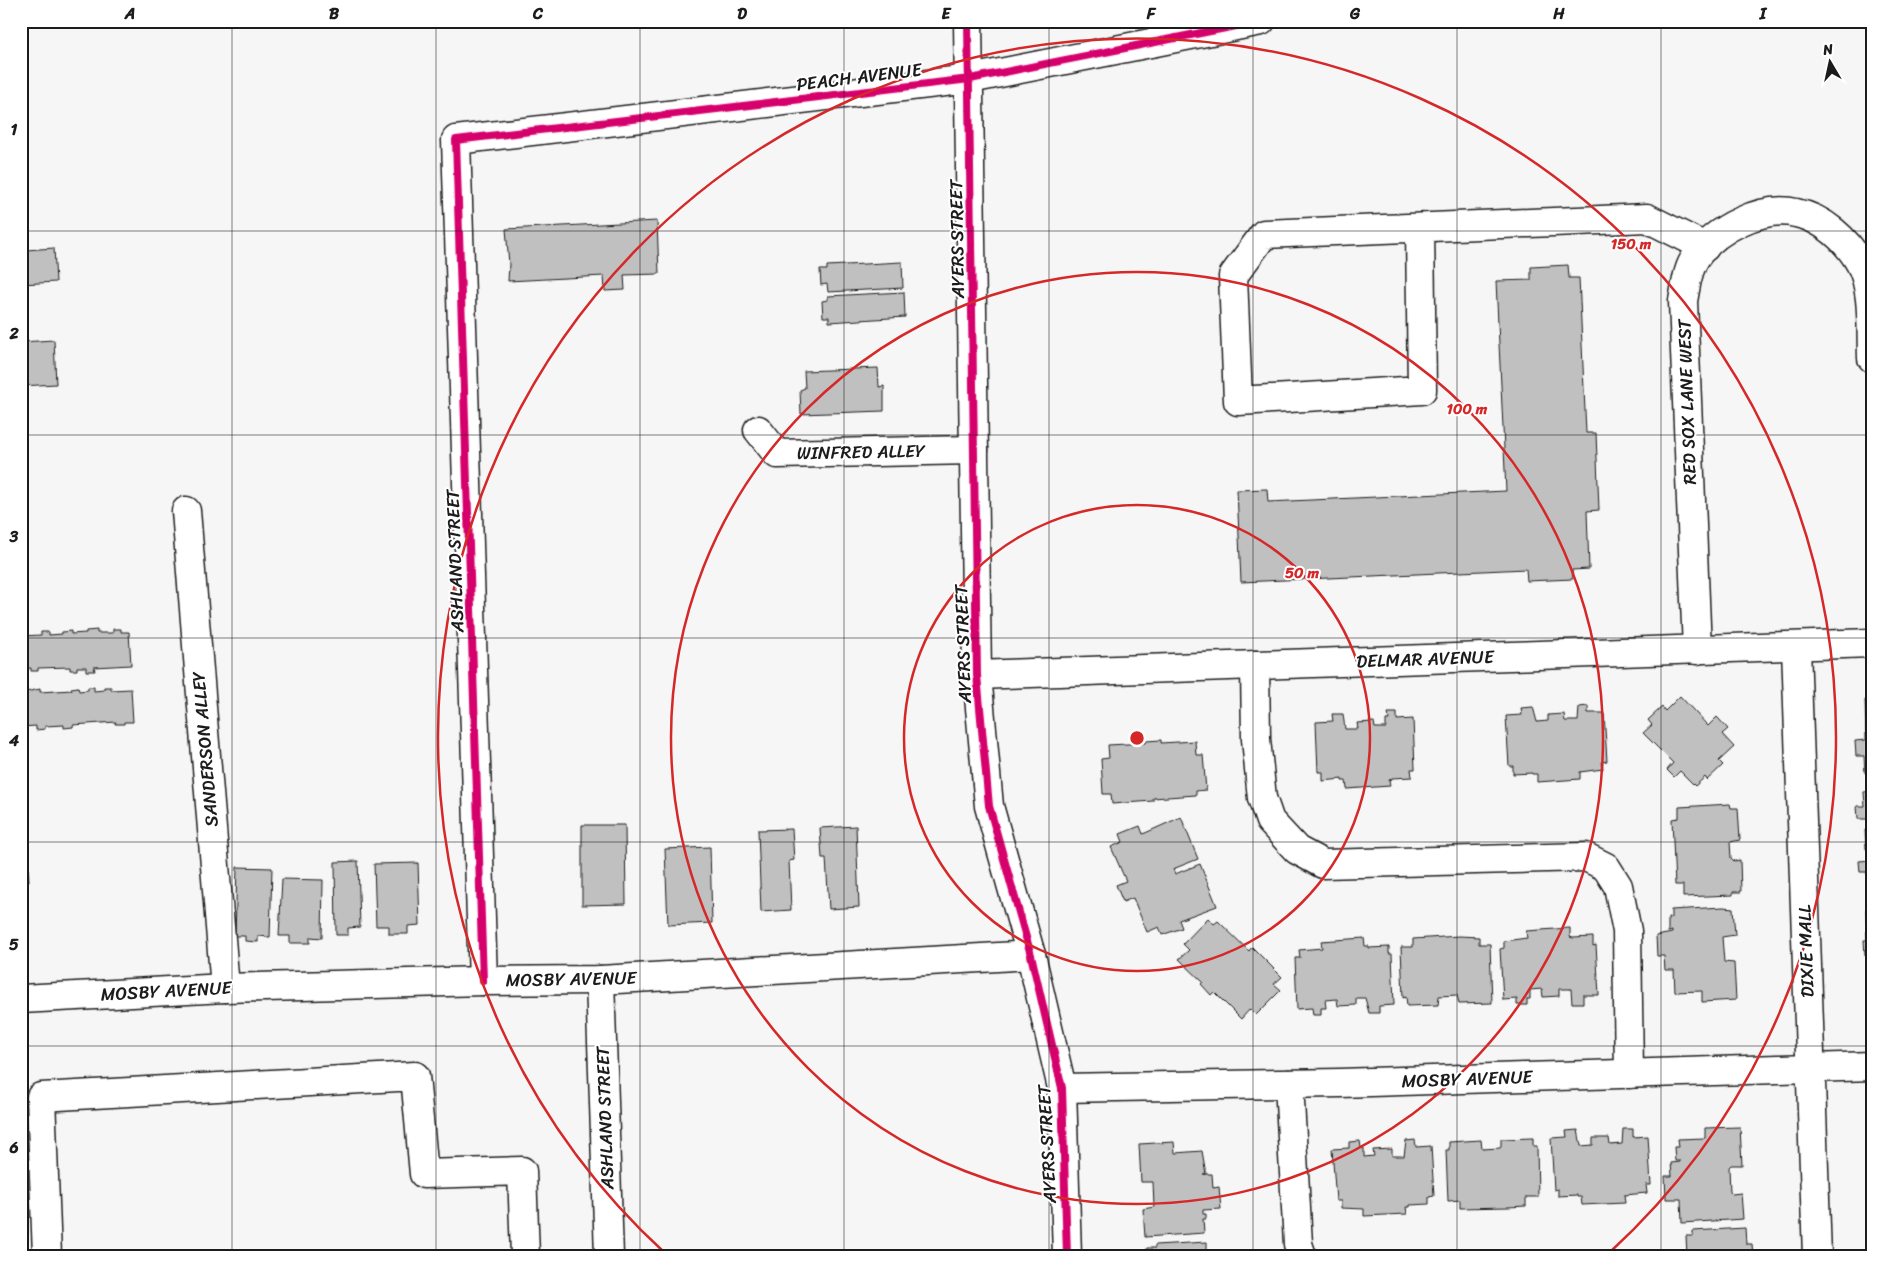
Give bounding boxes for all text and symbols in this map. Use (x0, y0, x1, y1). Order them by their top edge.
text: A (124, 0, 135, 28)
text: B (329, 0, 340, 28)
text: C (532, 0, 544, 28)
text: D (737, 0, 747, 28)
text: E (942, 0, 952, 28)
text: F (1146, 0, 1157, 28)
text: G (1349, 0, 1361, 28)
text: H (1552, 0, 1565, 28)
text: I (1759, 0, 1768, 28)
text: N (1820, 37, 1835, 63)
north arrow (1806, 38, 1856, 88)
street label: PEACH AVENUE (795, 53, 924, 101)
text: 1 (11, 115, 18, 144)
street label: AYERS STREET (940, 178, 974, 300)
text: 150 m (1611, 231, 1652, 257)
street label: RED SOX LANE WEST (1668, 318, 1706, 485)
text: 2 (8, 319, 19, 348)
text: 100 m (1447, 396, 1488, 422)
street label: WINFRED ALLEY (797, 435, 926, 469)
street label: ASHLAND STREET (436, 488, 474, 634)
text: 3 (9, 522, 19, 551)
text: 50 m (1285, 560, 1320, 586)
street label: AYERS STREET (945, 583, 981, 705)
street label: DELMAR AVENUE (1356, 641, 1495, 677)
street label: SANDERSON ALLEY (182, 669, 228, 828)
text: 4 (8, 726, 19, 755)
centre of rings (1128, 729, 1146, 747)
street label: DIXIE MALL (1788, 903, 1824, 998)
text: 5 (9, 930, 19, 959)
street label: MOSBY AVENUE (505, 962, 638, 996)
street label: MOSBY AVENUE (100, 972, 233, 1010)
street label: ASHLAND STREET (586, 1045, 624, 1191)
street label: MOSBY AVENUE (1401, 1061, 1534, 1097)
street label: AYERS STREET (1028, 1083, 1066, 1205)
text: 6 (8, 1133, 19, 1162)

